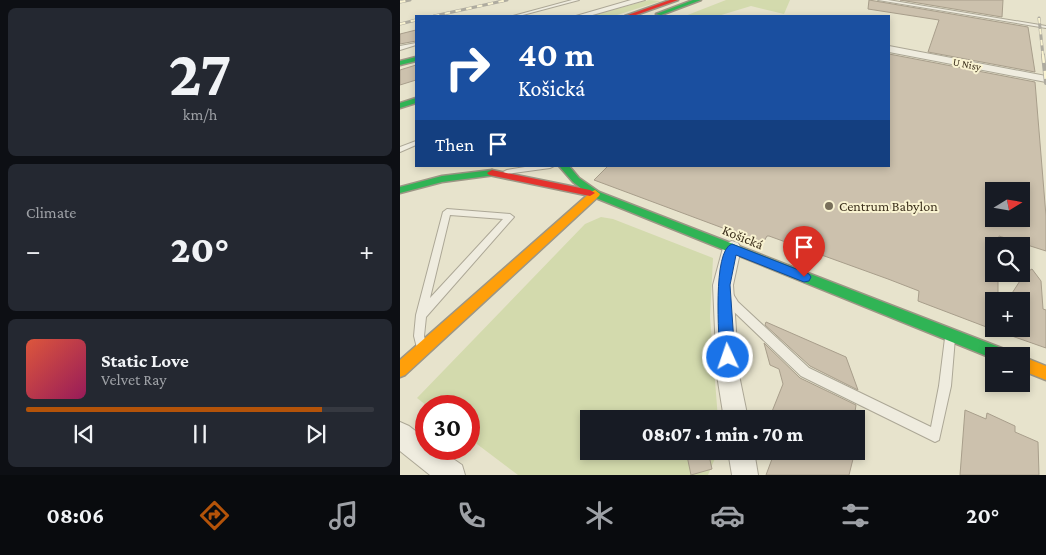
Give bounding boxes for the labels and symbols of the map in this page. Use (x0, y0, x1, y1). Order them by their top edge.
street label: U Nisy (952, 55, 983, 74)
north arrow (985, 182, 1030, 228)
place label: Centrum Babylon (839, 198, 938, 214)
marker: Centrum Babylon (823, 200, 835, 212)
street label: Košická (720, 222, 766, 253)
pin (783, 226, 825, 277)
position arrow (701, 330, 753, 382)
speed limit sign: 30 (415, 395, 480, 460)

